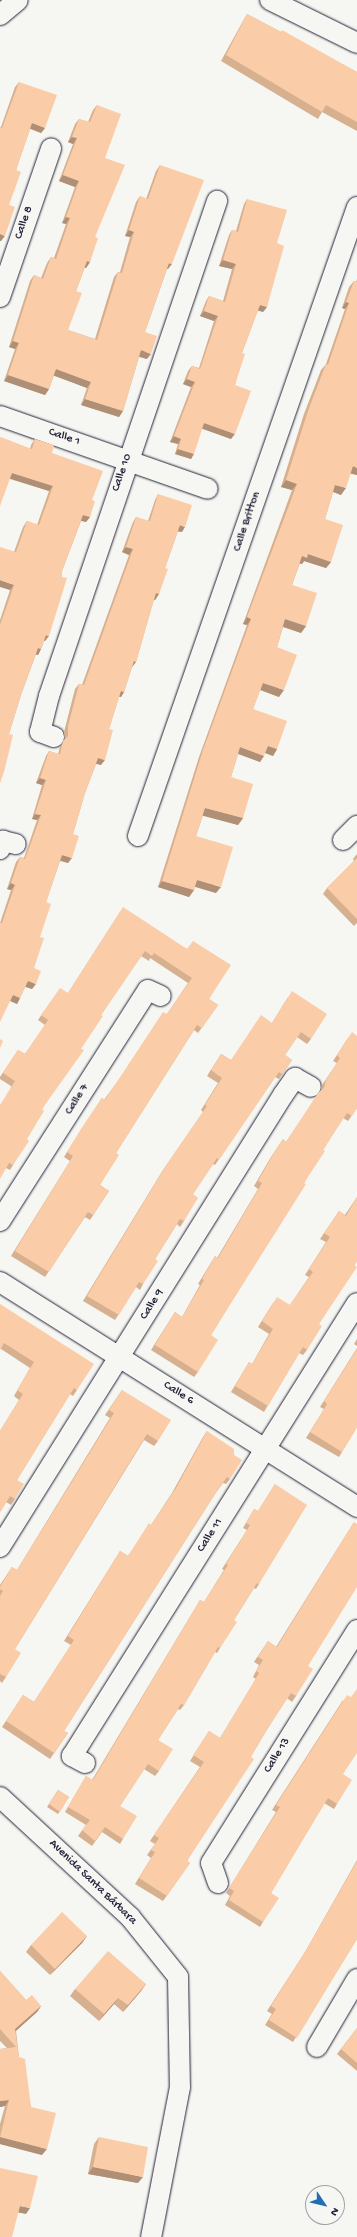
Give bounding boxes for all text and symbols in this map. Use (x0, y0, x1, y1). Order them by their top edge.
street label: Calle 8 (13, 205, 37, 241)
street label: Calle 1 (46, 426, 82, 450)
street label: Calle 10 (110, 452, 136, 494)
street label: Calle Britton (231, 490, 265, 554)
street label: Calle 7 (63, 1082, 93, 1118)
street label: Calle 9 (138, 1287, 168, 1323)
street label: Calle 6 (160, 1379, 196, 1409)
street label: Calle 11 (195, 1516, 227, 1556)
street label: Calle 13 (262, 1736, 294, 1776)
street label: Avenida Santa Bárbara (45, 1837, 139, 1929)
north arrow (305, 2185, 345, 2225)
text: N (327, 2205, 341, 2218)

